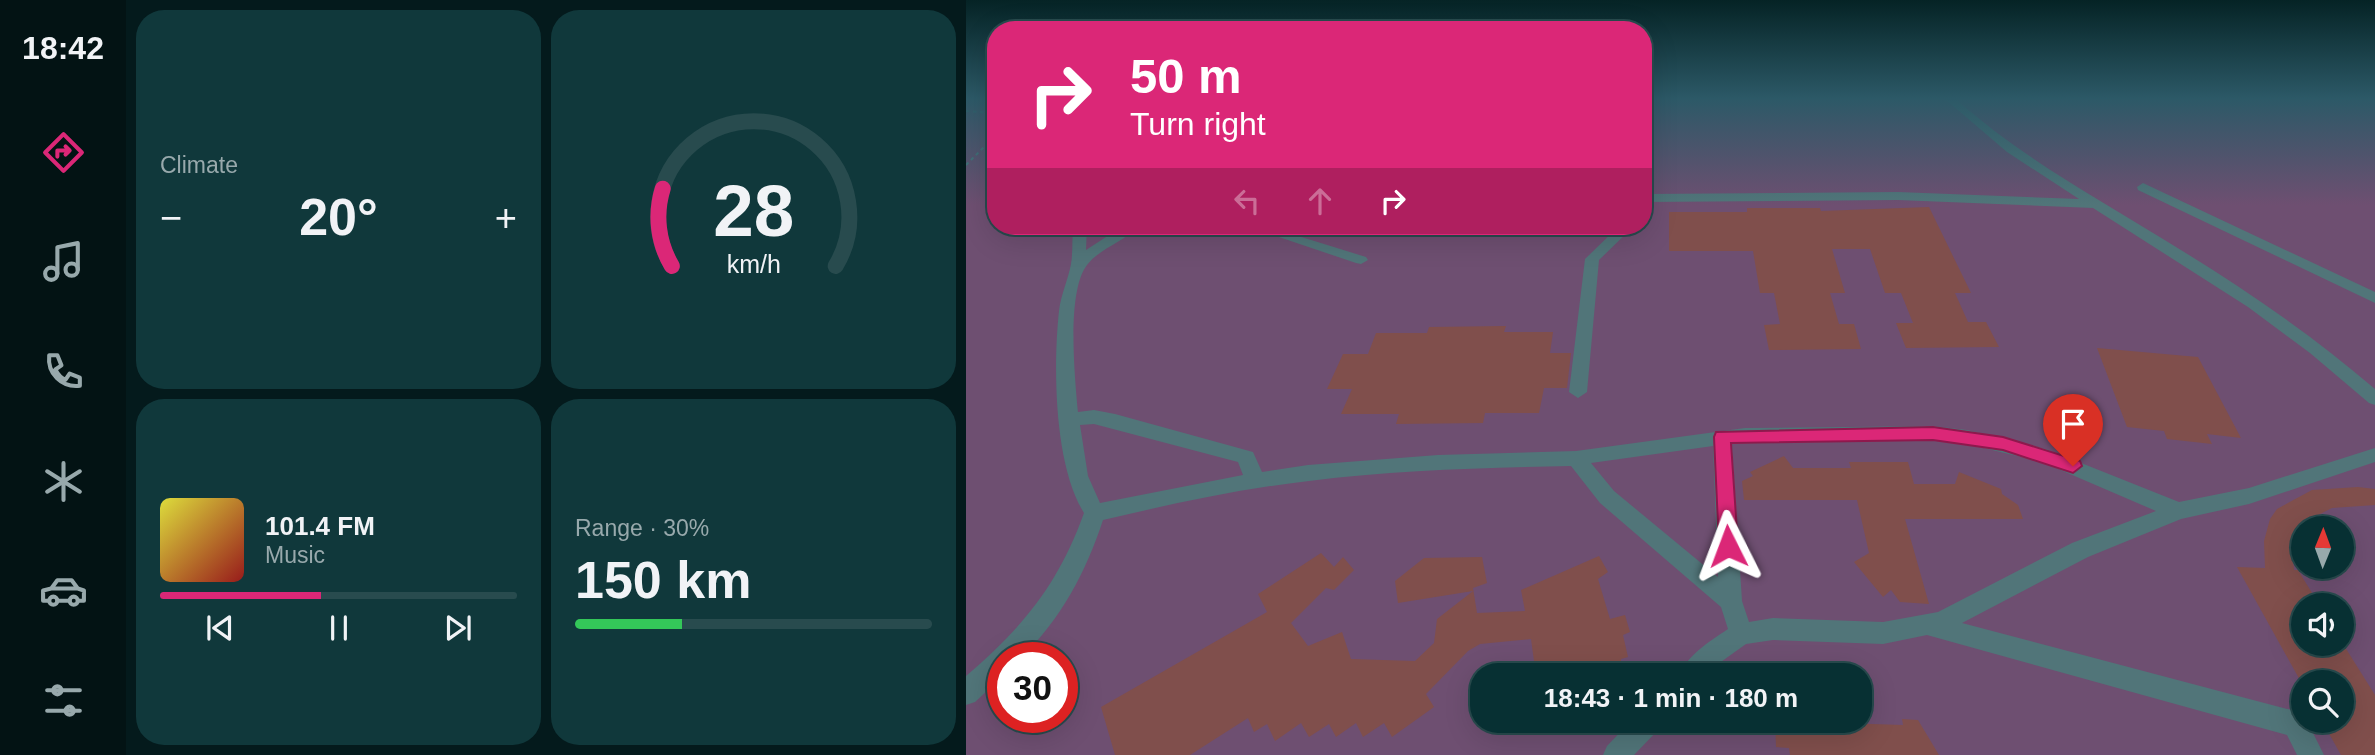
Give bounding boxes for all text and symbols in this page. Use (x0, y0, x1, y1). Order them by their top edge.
text: 18:42 (22, 30, 104, 66)
icon: right (1015, 49, 1106, 140)
text: 50 m (1130, 49, 1242, 103)
text: Turn right (1130, 106, 1266, 142)
icon: directions (39, 128, 88, 177)
text: Climate (160, 152, 238, 178)
text: 28 (713, 170, 794, 251)
icon: left (1228, 182, 1266, 220)
icon: ahead (1301, 182, 1339, 220)
icon: right (1374, 182, 1412, 220)
text: 20° (299, 188, 378, 246)
text: − (160, 197, 182, 239)
text: + (495, 197, 517, 239)
icon: music (39, 237, 88, 286)
text: km/h (726, 249, 781, 277)
icon: phone (39, 347, 88, 396)
pin (2043, 394, 2103, 466)
icon: arrive (2054, 405, 2092, 443)
icon: climate (39, 457, 88, 506)
position arrow (1691, 509, 1765, 583)
text: 101.4 FM (265, 511, 375, 541)
text: Range · 30% (575, 515, 709, 541)
north arrow (2291, 516, 2354, 579)
map controls (2291, 516, 2354, 733)
text: Music (265, 542, 325, 568)
text: 150 km (575, 551, 751, 609)
icon: car (39, 566, 88, 615)
button: sound (2291, 593, 2354, 656)
icon: previous (201, 609, 239, 647)
icon: pause (320, 609, 358, 647)
icon: next (439, 609, 477, 647)
speed limit sign: 30 (987, 642, 1078, 733)
button: search (2291, 670, 2354, 733)
icon: filters (39, 676, 88, 725)
text: 18:43 · 1 min · 180 m (1544, 683, 1798, 713)

